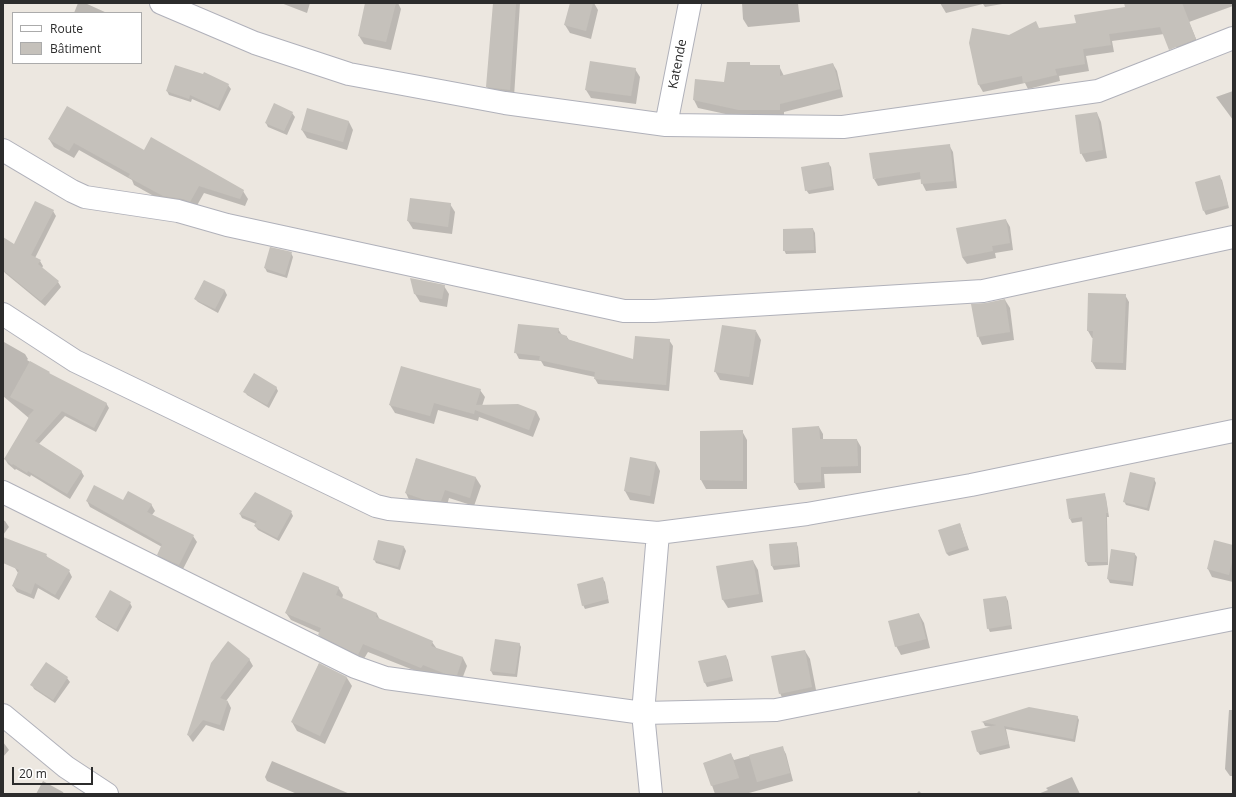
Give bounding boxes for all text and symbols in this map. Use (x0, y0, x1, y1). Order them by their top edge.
legend (12, 12, 142, 64)
text: Route (50, 20, 83, 37)
street label: Katende (666, 38, 690, 90)
text: Bâtiment (50, 40, 101, 57)
scale bar (14, 759, 95, 785)
text: 20 m (19, 765, 47, 782)

